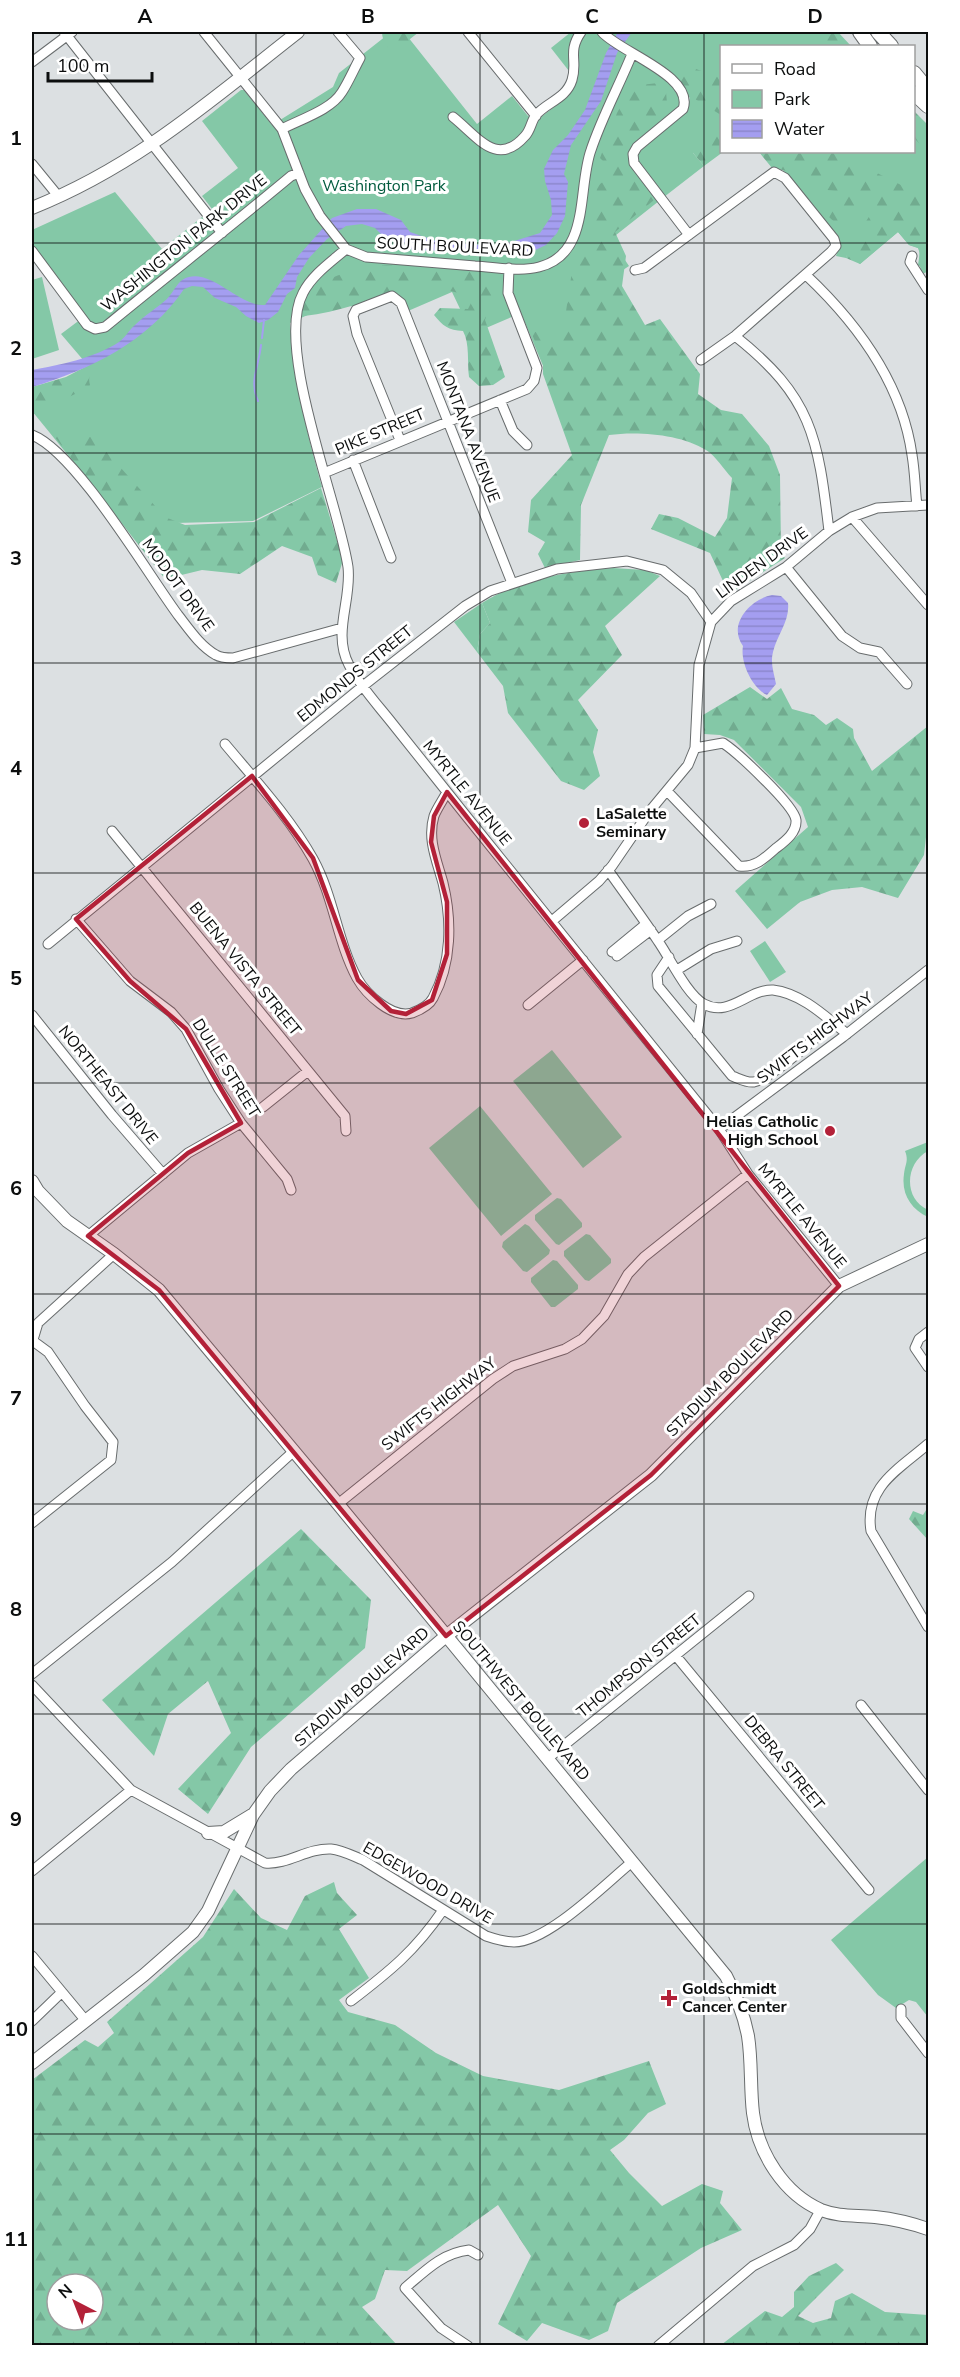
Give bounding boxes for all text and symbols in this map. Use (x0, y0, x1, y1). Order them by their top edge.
text: A (138, 3, 153, 30)
text: B (361, 3, 375, 30)
text: C (585, 3, 599, 30)
text: D (807, 3, 823, 30)
scale bar (48, 45, 152, 83)
legend (720, 45, 915, 153)
text: 100 m (57, 54, 109, 78)
text: Road (774, 57, 816, 81)
text: Park (774, 87, 811, 111)
text: Water (774, 117, 825, 141)
text: 1 (10, 125, 22, 152)
street label: WASHINGTON PARK DRIVE (97, 169, 271, 317)
park label: Washington Park (322, 175, 447, 197)
street label: SOUTH BOULEVARD (376, 232, 534, 262)
text: 2 (10, 335, 22, 362)
street label: MONTANA AVENUE (431, 358, 505, 506)
street label: PIKE STREET (332, 403, 429, 461)
street label: LINDEN DRIVE (712, 522, 812, 604)
street label: MODOT DRIVE (137, 534, 219, 636)
text: 3 (10, 545, 22, 572)
street label: EDMONDS STREET (293, 620, 418, 727)
street label: MYRTLE AVENUE (418, 736, 516, 850)
text: 4 (10, 755, 22, 782)
place label: LaSalette Seminary (596, 803, 667, 843)
marker: LaSalette Seminary (577, 816, 591, 830)
street label: BUENA VISTA STREET (184, 897, 306, 1041)
text: 5 (10, 965, 22, 992)
street label: SWIFTS HIGHWAY (752, 987, 878, 1089)
street label: DULLE STREET (187, 1015, 265, 1122)
street label: NORTHEAST DRIVE (53, 1021, 163, 1149)
place label: Helias Catholic High School (706, 1111, 818, 1151)
marker: Helias Catholic High School (823, 1124, 837, 1138)
street label: MYRTLE AVENUE (753, 1159, 851, 1273)
text: 6 (10, 1175, 22, 1202)
street label: STADIUM BOULEVARD (661, 1304, 799, 1442)
street label: SWIFTS HIGHWAY (377, 1352, 501, 1456)
text: 7 (10, 1385, 22, 1412)
text: 8 (10, 1596, 22, 1623)
street label: THOMPSON STREET (572, 1609, 706, 1723)
street label: SOUTHWEST BOULEVARD (447, 1616, 595, 1786)
street label: STADIUM BOULEVARD (290, 1622, 434, 1752)
street label: DEBRA STREET (739, 1711, 829, 1815)
text: 9 (10, 1806, 22, 1833)
street label: EDGEWOOD DRIVE (359, 1837, 497, 1929)
place label: Goldschmidt Cancer Center (682, 1978, 787, 2018)
marker: Goldschmidt Cancer Center (660, 1989, 678, 2007)
text: 10 (4, 2016, 28, 2043)
text: 11 (4, 2226, 28, 2253)
north arrow (45, 2272, 105, 2332)
text: N (54, 2279, 77, 2304)

